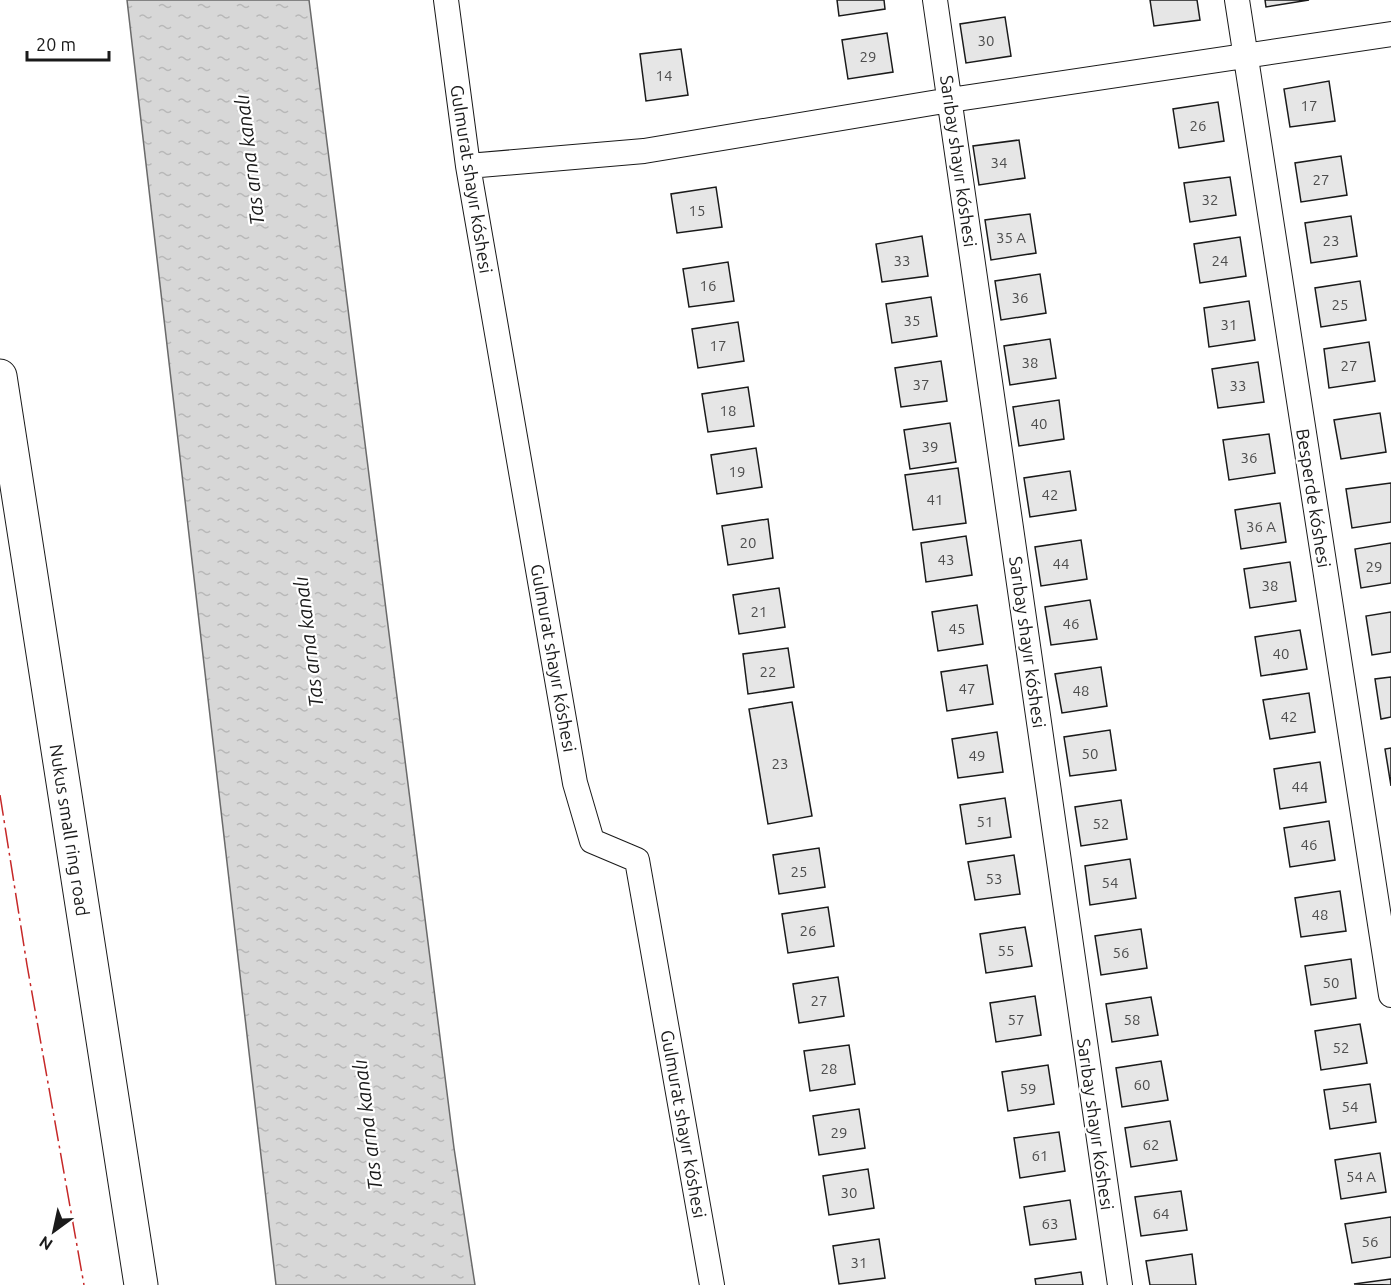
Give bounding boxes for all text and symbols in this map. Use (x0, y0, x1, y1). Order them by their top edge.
scale bar (27, 24, 110, 62)
house number: 30 (978, 32, 994, 49)
text: 20 m (36, 34, 76, 54)
house number: 29 (860, 48, 876, 65)
house number: 14 (656, 67, 672, 84)
street label: Sarıbay shayır kóshesi (937, 74, 981, 248)
street label: Gulmurat shayır kóshesi (447, 83, 497, 275)
water label: Tas arna kanalı (230, 93, 268, 227)
house number: 17 (1301, 97, 1317, 114)
house number: 26 (1190, 117, 1206, 134)
house number: 34 (991, 154, 1007, 171)
house number: 27 (1313, 171, 1329, 188)
house number: 32 (1202, 191, 1218, 208)
house number: 15 (689, 202, 705, 219)
house number: 35 А (996, 229, 1026, 246)
house number: 23 (1323, 232, 1339, 249)
house number: 33 (894, 252, 910, 269)
house number: 24 (1212, 252, 1228, 269)
house number: 16 (700, 277, 716, 294)
house number: 36 (1012, 289, 1028, 306)
house number: 25 (1332, 296, 1348, 313)
house number: 35 (904, 312, 920, 329)
house number: 31 (1221, 316, 1237, 333)
house number: 17 (710, 337, 726, 354)
house number: 38 (1022, 354, 1038, 371)
house number: 27 (1341, 357, 1357, 374)
house number: 37 (913, 376, 929, 393)
house number: 33 (1230, 377, 1246, 394)
house number: 18 (720, 402, 736, 419)
house number: 40 (1031, 415, 1047, 432)
street label: Besperde kóshesi (1293, 427, 1335, 569)
house number: 39 (922, 438, 938, 455)
house number: 36 (1241, 449, 1257, 466)
house number: 19 (729, 463, 745, 480)
house number: 42 (1042, 486, 1058, 503)
house number: 41 (927, 491, 943, 508)
house number: 36 А (1246, 518, 1276, 535)
house number: 20 (740, 534, 756, 551)
house number: 43 (938, 551, 954, 568)
street label: Sarıbay shayır kóshesi (1006, 555, 1050, 729)
house number: 44 (1053, 555, 1069, 572)
house number: 29 (1366, 558, 1382, 575)
street label: Gulmurat shayır kóshesi (528, 562, 580, 754)
water label: Tas arna kanalı (289, 575, 327, 709)
house number: 38 (1262, 577, 1278, 594)
house number: 21 (751, 603, 767, 620)
house number: 46 (1063, 615, 1079, 632)
house number: 45 (949, 620, 965, 637)
house number: 40 (1273, 645, 1289, 662)
house number: 22 (760, 663, 776, 680)
house number: 47 (959, 680, 975, 697)
house number: 48 (1073, 682, 1089, 699)
house number: 42 (1281, 708, 1297, 725)
street label: Nukus small ring road (47, 743, 93, 917)
house number: 50 (1082, 745, 1098, 762)
house number: 49 (969, 747, 985, 764)
house number: 23 (772, 755, 788, 772)
house number: 44 (1292, 778, 1308, 795)
house number: 51 (977, 813, 993, 830)
house number: 52 (1093, 815, 1109, 832)
house number: 46 (1301, 836, 1317, 853)
house number: 25 (791, 863, 807, 880)
house number: 53 (986, 870, 1002, 887)
house number: 54 (1102, 874, 1118, 891)
house number: 48 (1312, 906, 1328, 923)
house number: 26 (800, 922, 816, 939)
house number: 55 (998, 942, 1014, 959)
house number: 56 (1113, 944, 1129, 961)
house number: 50 (1323, 974, 1339, 991)
house number: 27 (811, 992, 827, 1009)
house number: 57 (1008, 1011, 1024, 1028)
house number: 58 (1124, 1011, 1140, 1028)
street label: Gulmurat shayır kóshesi (658, 1028, 710, 1220)
street label: Sarıbay shayır kóshesi (1074, 1037, 1118, 1211)
house number: 52 (1333, 1039, 1349, 1056)
water label: Tas arna kanalı (348, 1058, 386, 1192)
house number: 28 (821, 1060, 837, 1077)
house number: 60 (1134, 1076, 1150, 1093)
house number: 59 (1020, 1080, 1036, 1097)
house number: 54 (1342, 1098, 1358, 1115)
house number: 29 (831, 1124, 847, 1141)
house number: 62 (1143, 1136, 1159, 1153)
house number: 61 (1032, 1147, 1048, 1164)
house number: 54 А (1346, 1168, 1376, 1185)
house number: 30 (841, 1184, 857, 1201)
north arrow (24, 1201, 84, 1261)
house number: 64 (1153, 1205, 1169, 1222)
house number: 63 (1042, 1215, 1058, 1232)
text: N (36, 1233, 56, 1254)
house number: 56 (1362, 1233, 1378, 1250)
house number: 31 (851, 1254, 867, 1271)

